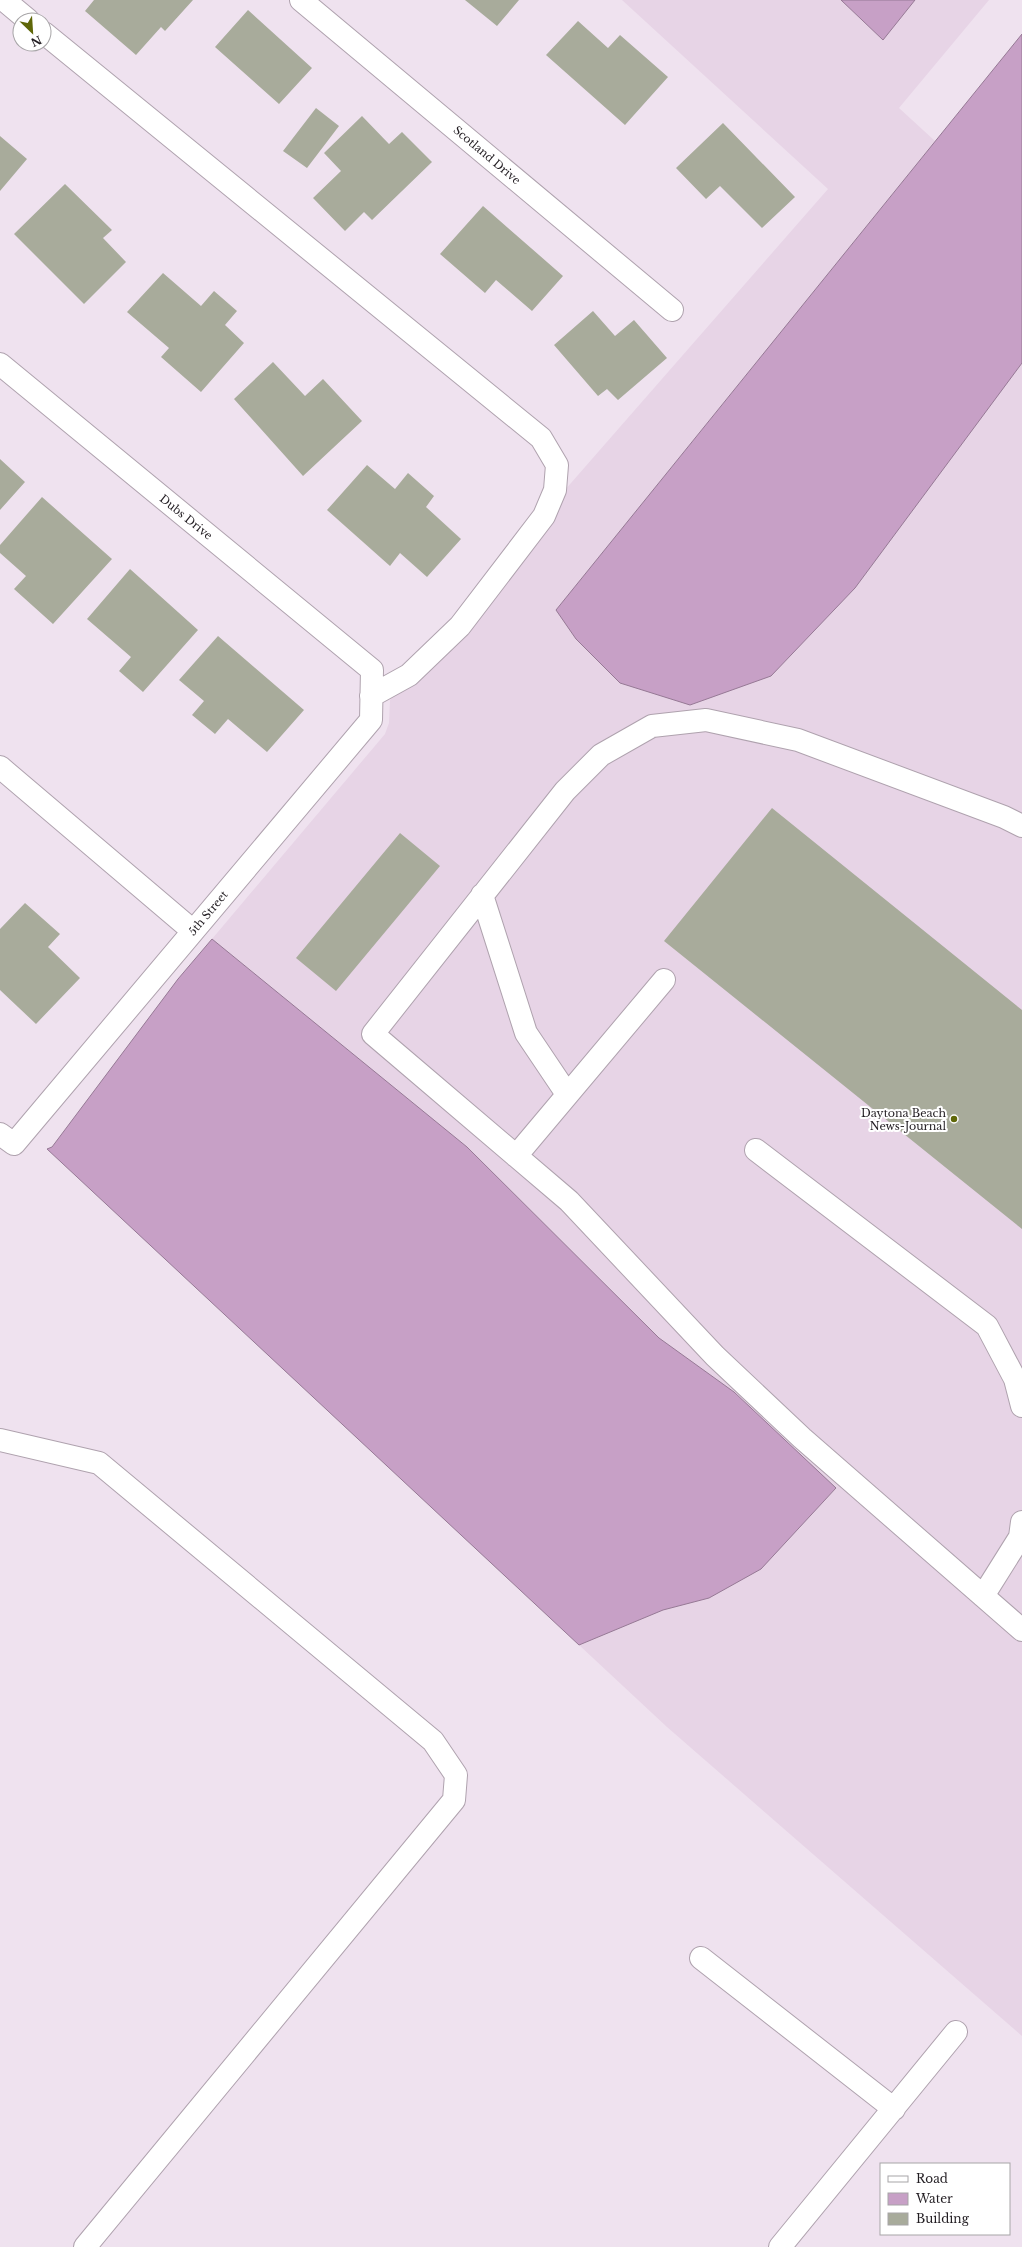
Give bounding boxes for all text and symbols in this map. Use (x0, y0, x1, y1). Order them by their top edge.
north arrow (12, 12, 52, 52)
text: N (28, 33, 44, 50)
street label: Scotland Drive (450, 123, 524, 187)
street label: Dubs Drive (157, 491, 215, 543)
street label: 5th Street (185, 887, 231, 938)
place label: Daytona Beach News-Journal (861, 1106, 946, 1133)
marker: Daytona Beach News-Journal (949, 1114, 959, 1124)
legend (880, 2163, 1010, 2235)
text: Road (916, 2171, 948, 2186)
text: Water (915, 2191, 953, 2206)
text: Building (916, 2211, 970, 2226)

